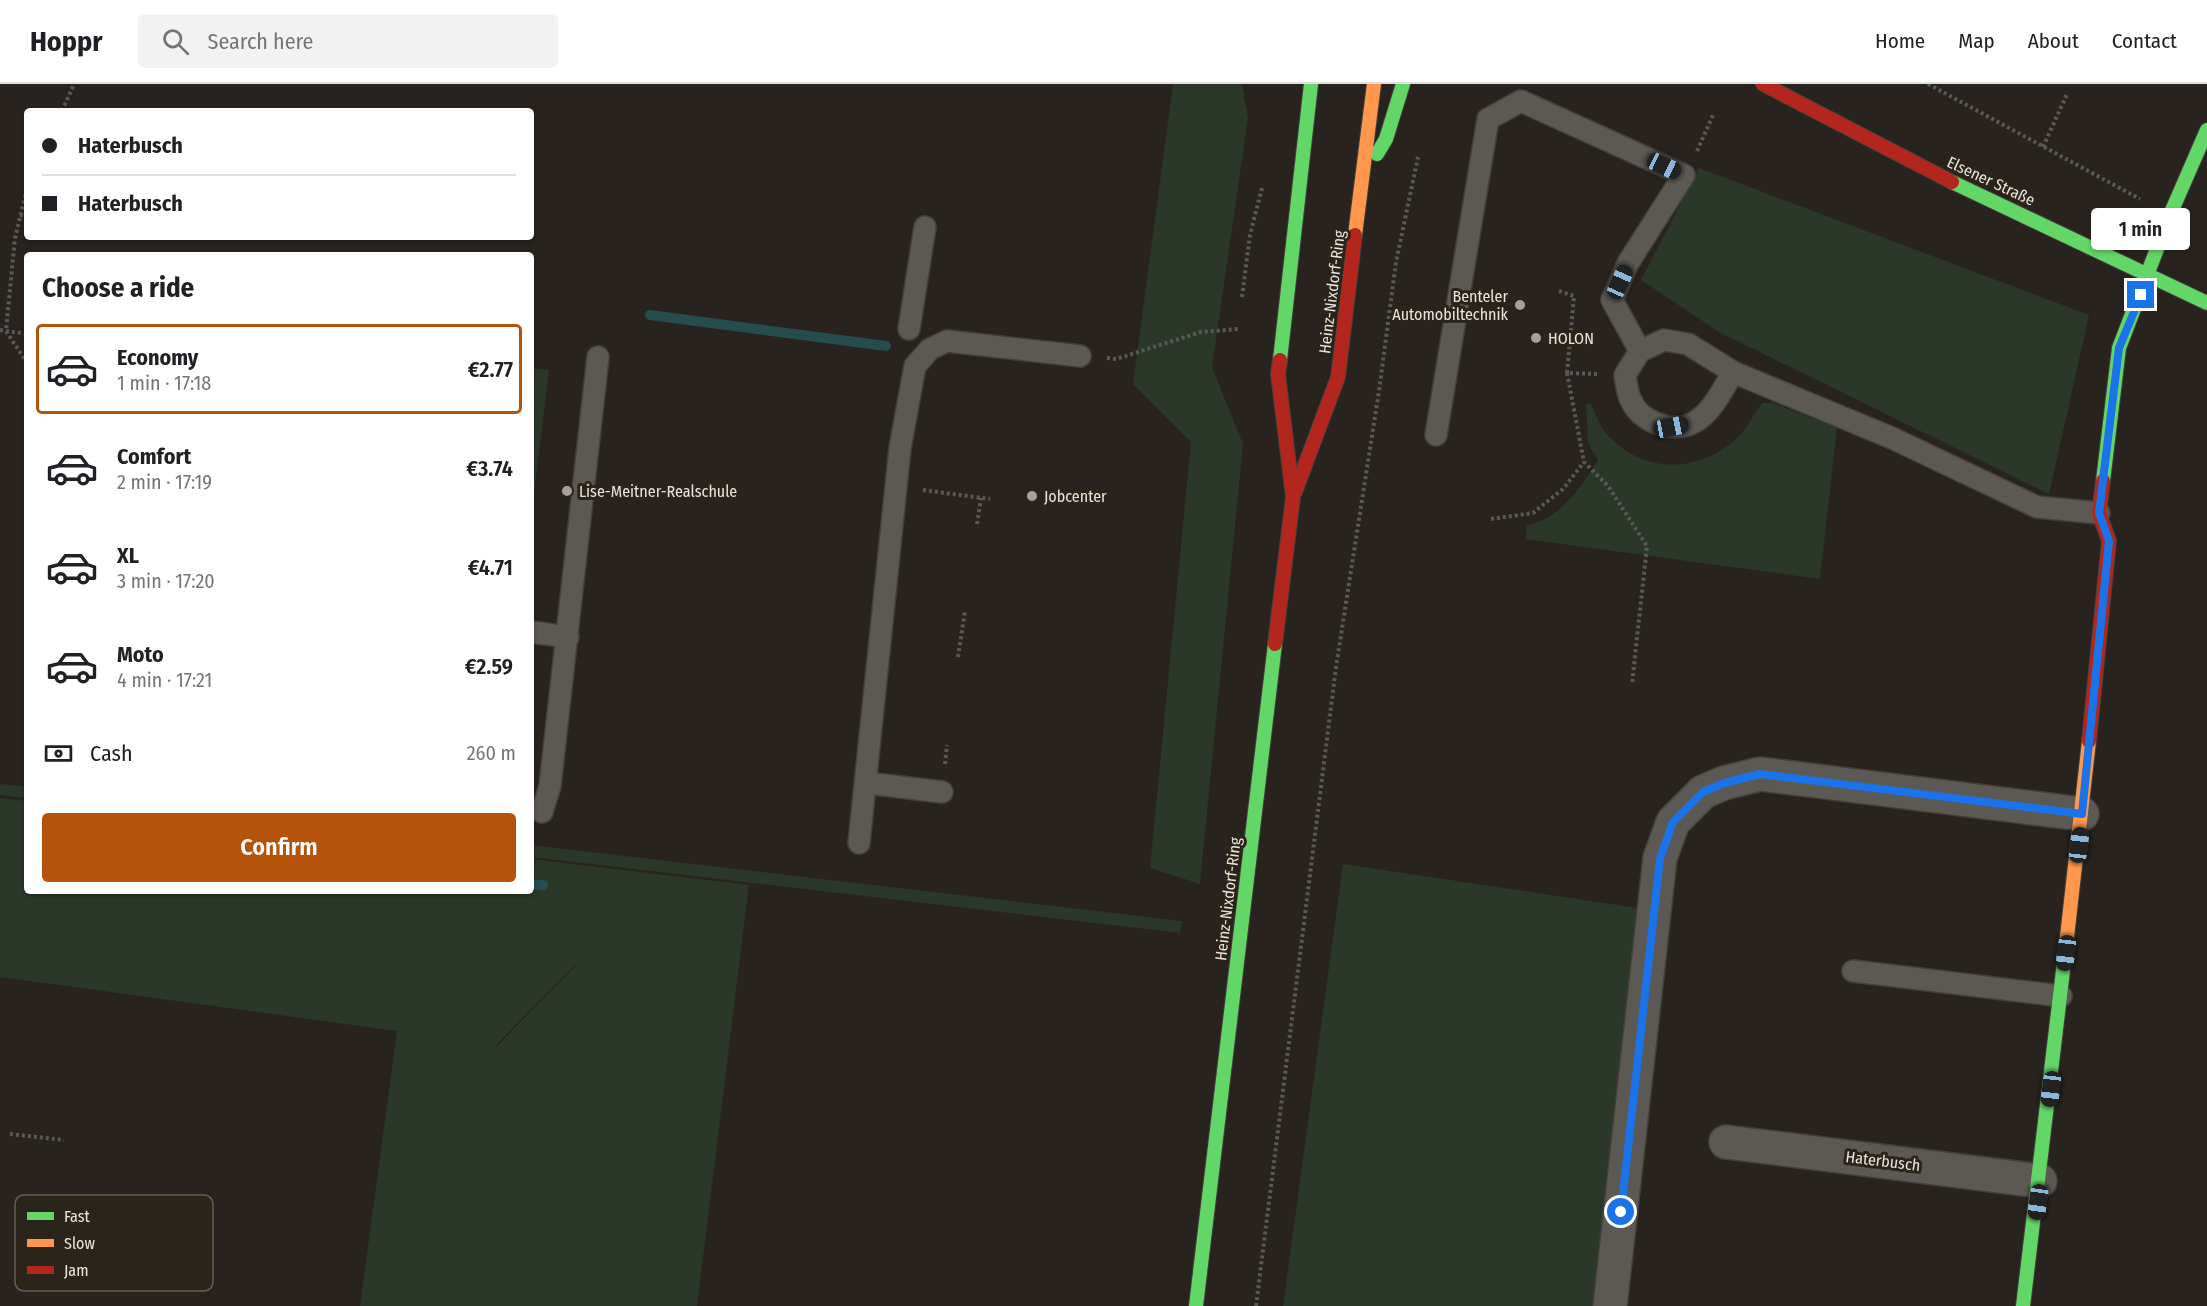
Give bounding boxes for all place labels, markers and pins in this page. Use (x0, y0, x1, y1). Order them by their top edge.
place label: Benteler Automobiltechnik (1392, 287, 1509, 324)
marker: Benteler Automobiltechnik (1513, 298, 1527, 312)
place label: HOLON (1548, 329, 1594, 348)
marker: HOLON (1529, 331, 1543, 345)
place label: Lise-Meitner-Realschule (579, 482, 737, 501)
marker: Lise-Meitner-Realschule (560, 484, 574, 498)
place label: Jobcenter (1044, 487, 1107, 506)
marker: Jobcenter (1025, 489, 1039, 503)

